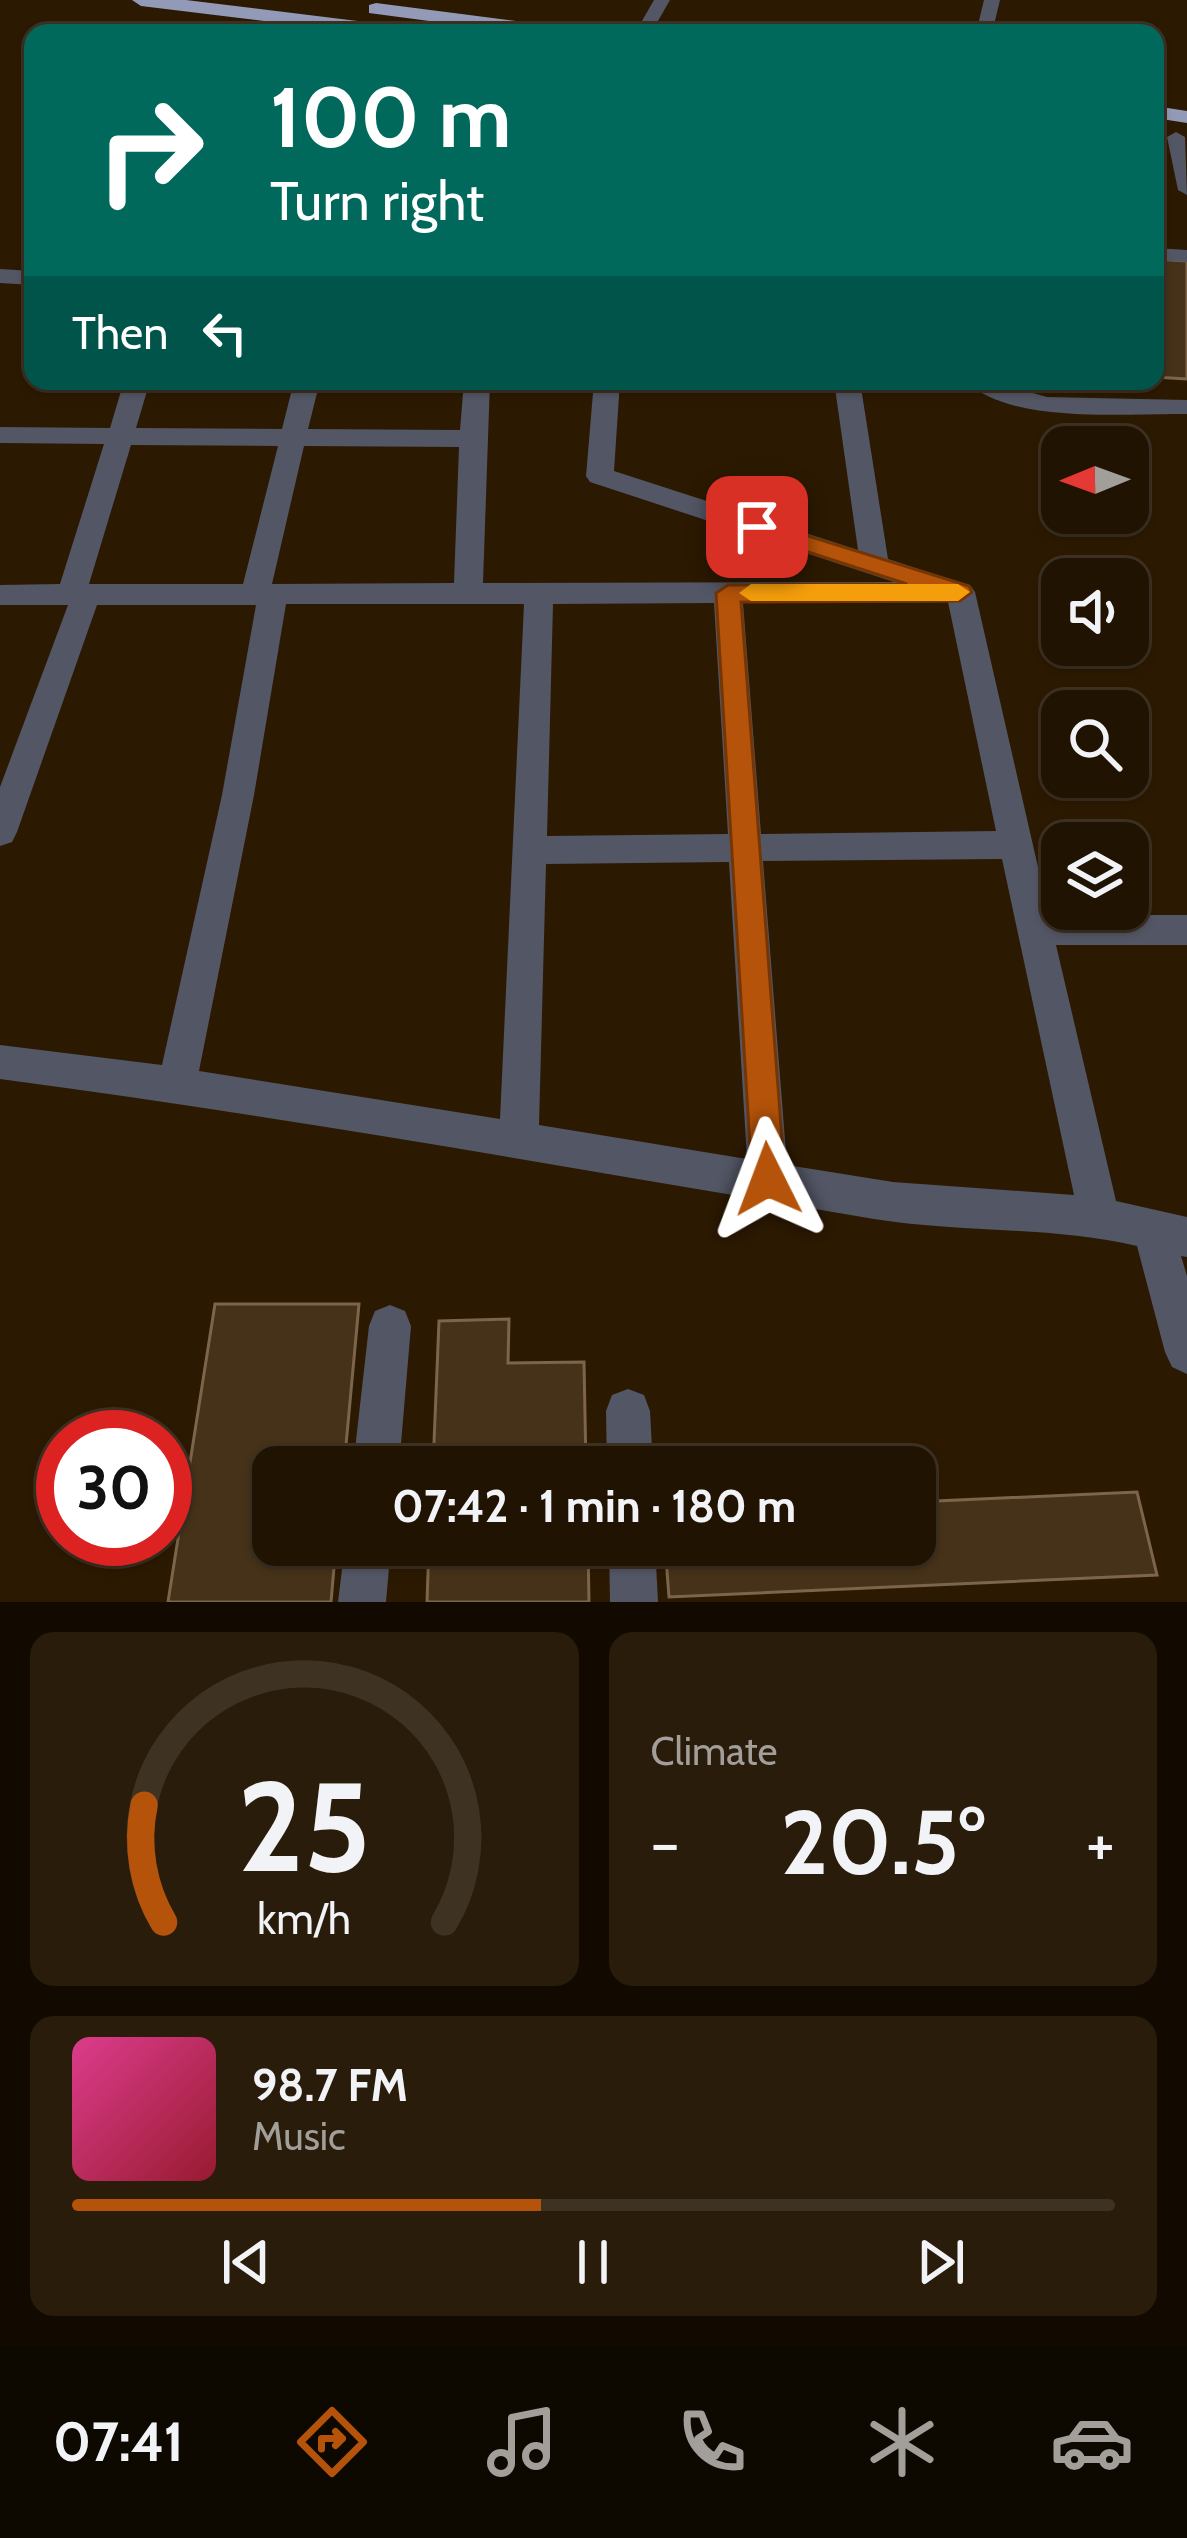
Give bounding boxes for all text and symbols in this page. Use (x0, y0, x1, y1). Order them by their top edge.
text: 100 m (270, 66, 512, 168)
icon: right (72, 72, 228, 228)
text: Turn right (270, 168, 484, 234)
icon: left (192, 300, 258, 366)
text: Then (72, 306, 168, 360)
north arrow (1041, 426, 1149, 534)
map controls (1041, 426, 1149, 930)
pin (706, 476, 808, 578)
icon: arrive (724, 494, 790, 560)
button: sound (1041, 558, 1149, 666)
button: search (1041, 690, 1149, 798)
button: layers (1041, 822, 1149, 930)
position arrow (705, 1116, 831, 1242)
speed limit sign: 30 (36, 1410, 192, 1566)
text: 07:42 · 1 min · 180 m (392, 1479, 796, 1533)
text: Climate (651, 1727, 777, 1775)
text: 25 (238, 1751, 371, 1902)
text: 20.5° (781, 1787, 985, 1897)
text: − (651, 1802, 680, 1883)
text: + (1086, 1802, 1115, 1883)
text: km/h (257, 1893, 351, 1945)
text: 98.7 FM (252, 2058, 408, 2112)
text: Music (252, 2112, 346, 2160)
icon: previous (213, 2229, 279, 2295)
icon: pause (560, 2229, 626, 2295)
icon: next (908, 2229, 974, 2295)
icon: directions (290, 2400, 374, 2484)
icon: music (480, 2400, 564, 2484)
icon: phone (670, 2400, 754, 2484)
icon: climate (860, 2400, 944, 2484)
icon: car (1050, 2400, 1134, 2484)
text: 07:41 (53, 2409, 184, 2475)

